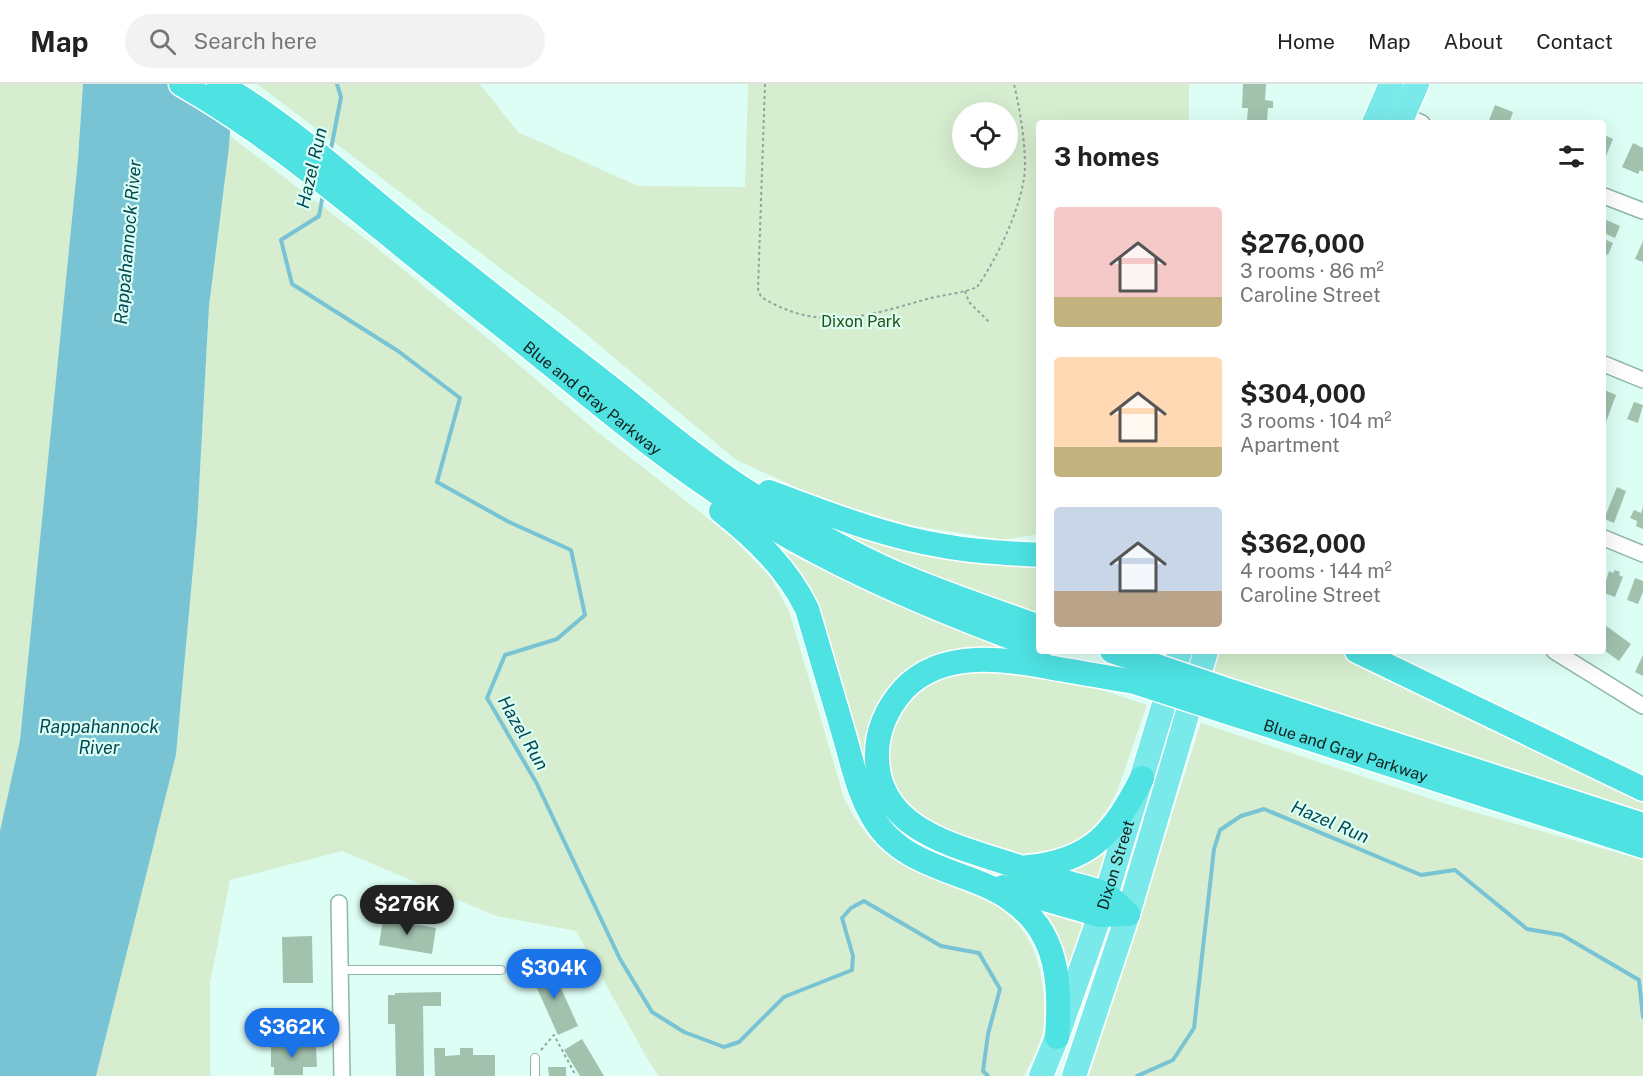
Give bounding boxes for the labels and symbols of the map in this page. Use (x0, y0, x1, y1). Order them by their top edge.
water label: Hazel Run (292, 125, 331, 210)
water label: Rappahannock River (110, 158, 145, 325)
park label: Dixon Park (821, 312, 901, 331)
street label: Blue and Gray Parkway (519, 337, 665, 460)
water label: Hazel Run (494, 692, 553, 774)
street label: Blue and Gray Parkway (1261, 715, 1431, 786)
water label: Rappahannock River (39, 716, 159, 758)
water label: Hazel Run (1288, 796, 1372, 847)
street label: Dixon Street (1093, 818, 1138, 912)
pin: $276K (365, 885, 449, 936)
pin: $304K (512, 949, 596, 1000)
pin: $362K (250, 1008, 334, 1059)

